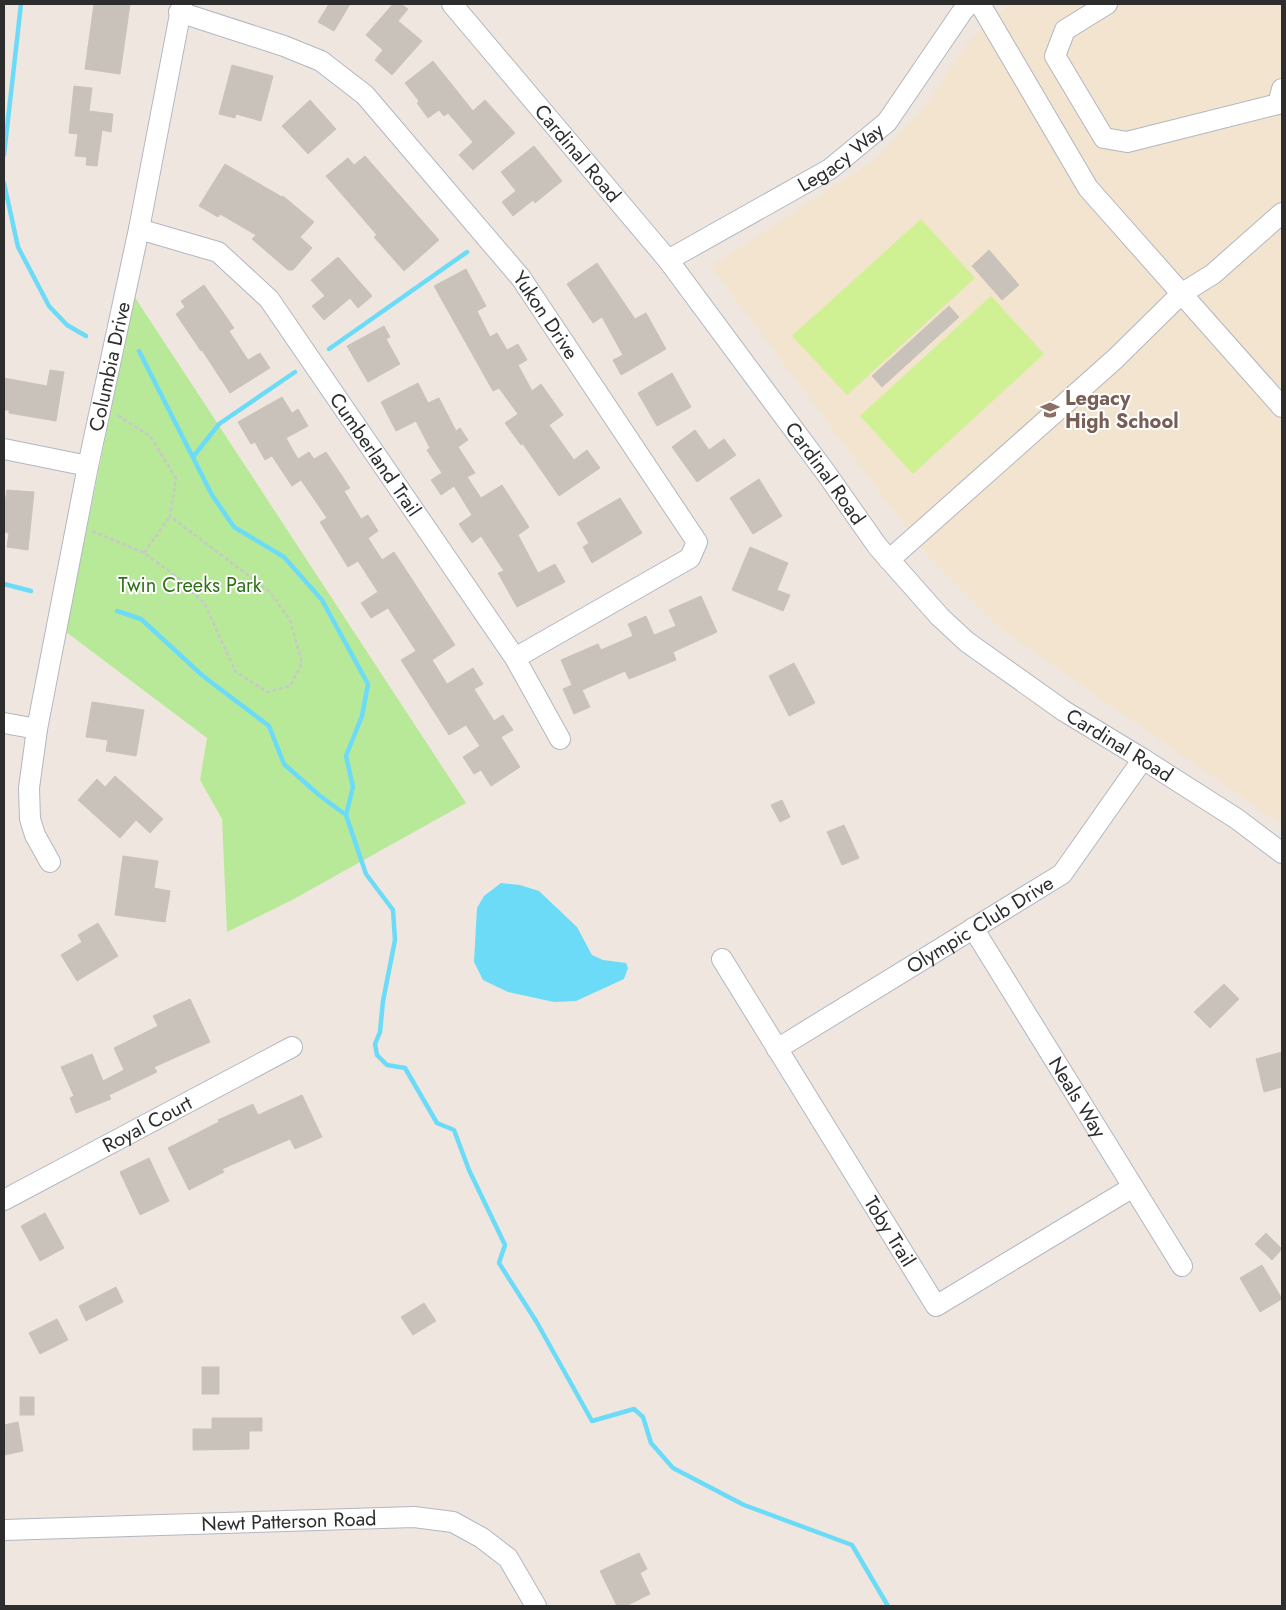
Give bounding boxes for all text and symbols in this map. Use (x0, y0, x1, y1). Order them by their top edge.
street label: Cardinal Road (528, 98, 628, 209)
street label: Legacy Way (792, 116, 890, 199)
street label: Yukon Drive (506, 264, 586, 365)
street label: Columbia Drive (81, 299, 138, 434)
place label: Legacy High School (1065, 384, 1179, 436)
street label: Cumberland Trail (323, 387, 428, 522)
school or university icon: Legacy High School (1039, 399, 1061, 421)
street label: Cardinal Road (778, 416, 872, 531)
park label: Twin Creeks Park (118, 571, 262, 600)
street label: Cardinal Road (1060, 701, 1179, 789)
street label: Olympic Club Drive (901, 868, 1059, 981)
street label: Neals Way (1042, 1051, 1114, 1143)
street label: Royal Court (97, 1088, 197, 1160)
street label: Toby Trail (857, 1190, 923, 1272)
street label: Newt Patterson Road (201, 1504, 377, 1538)

